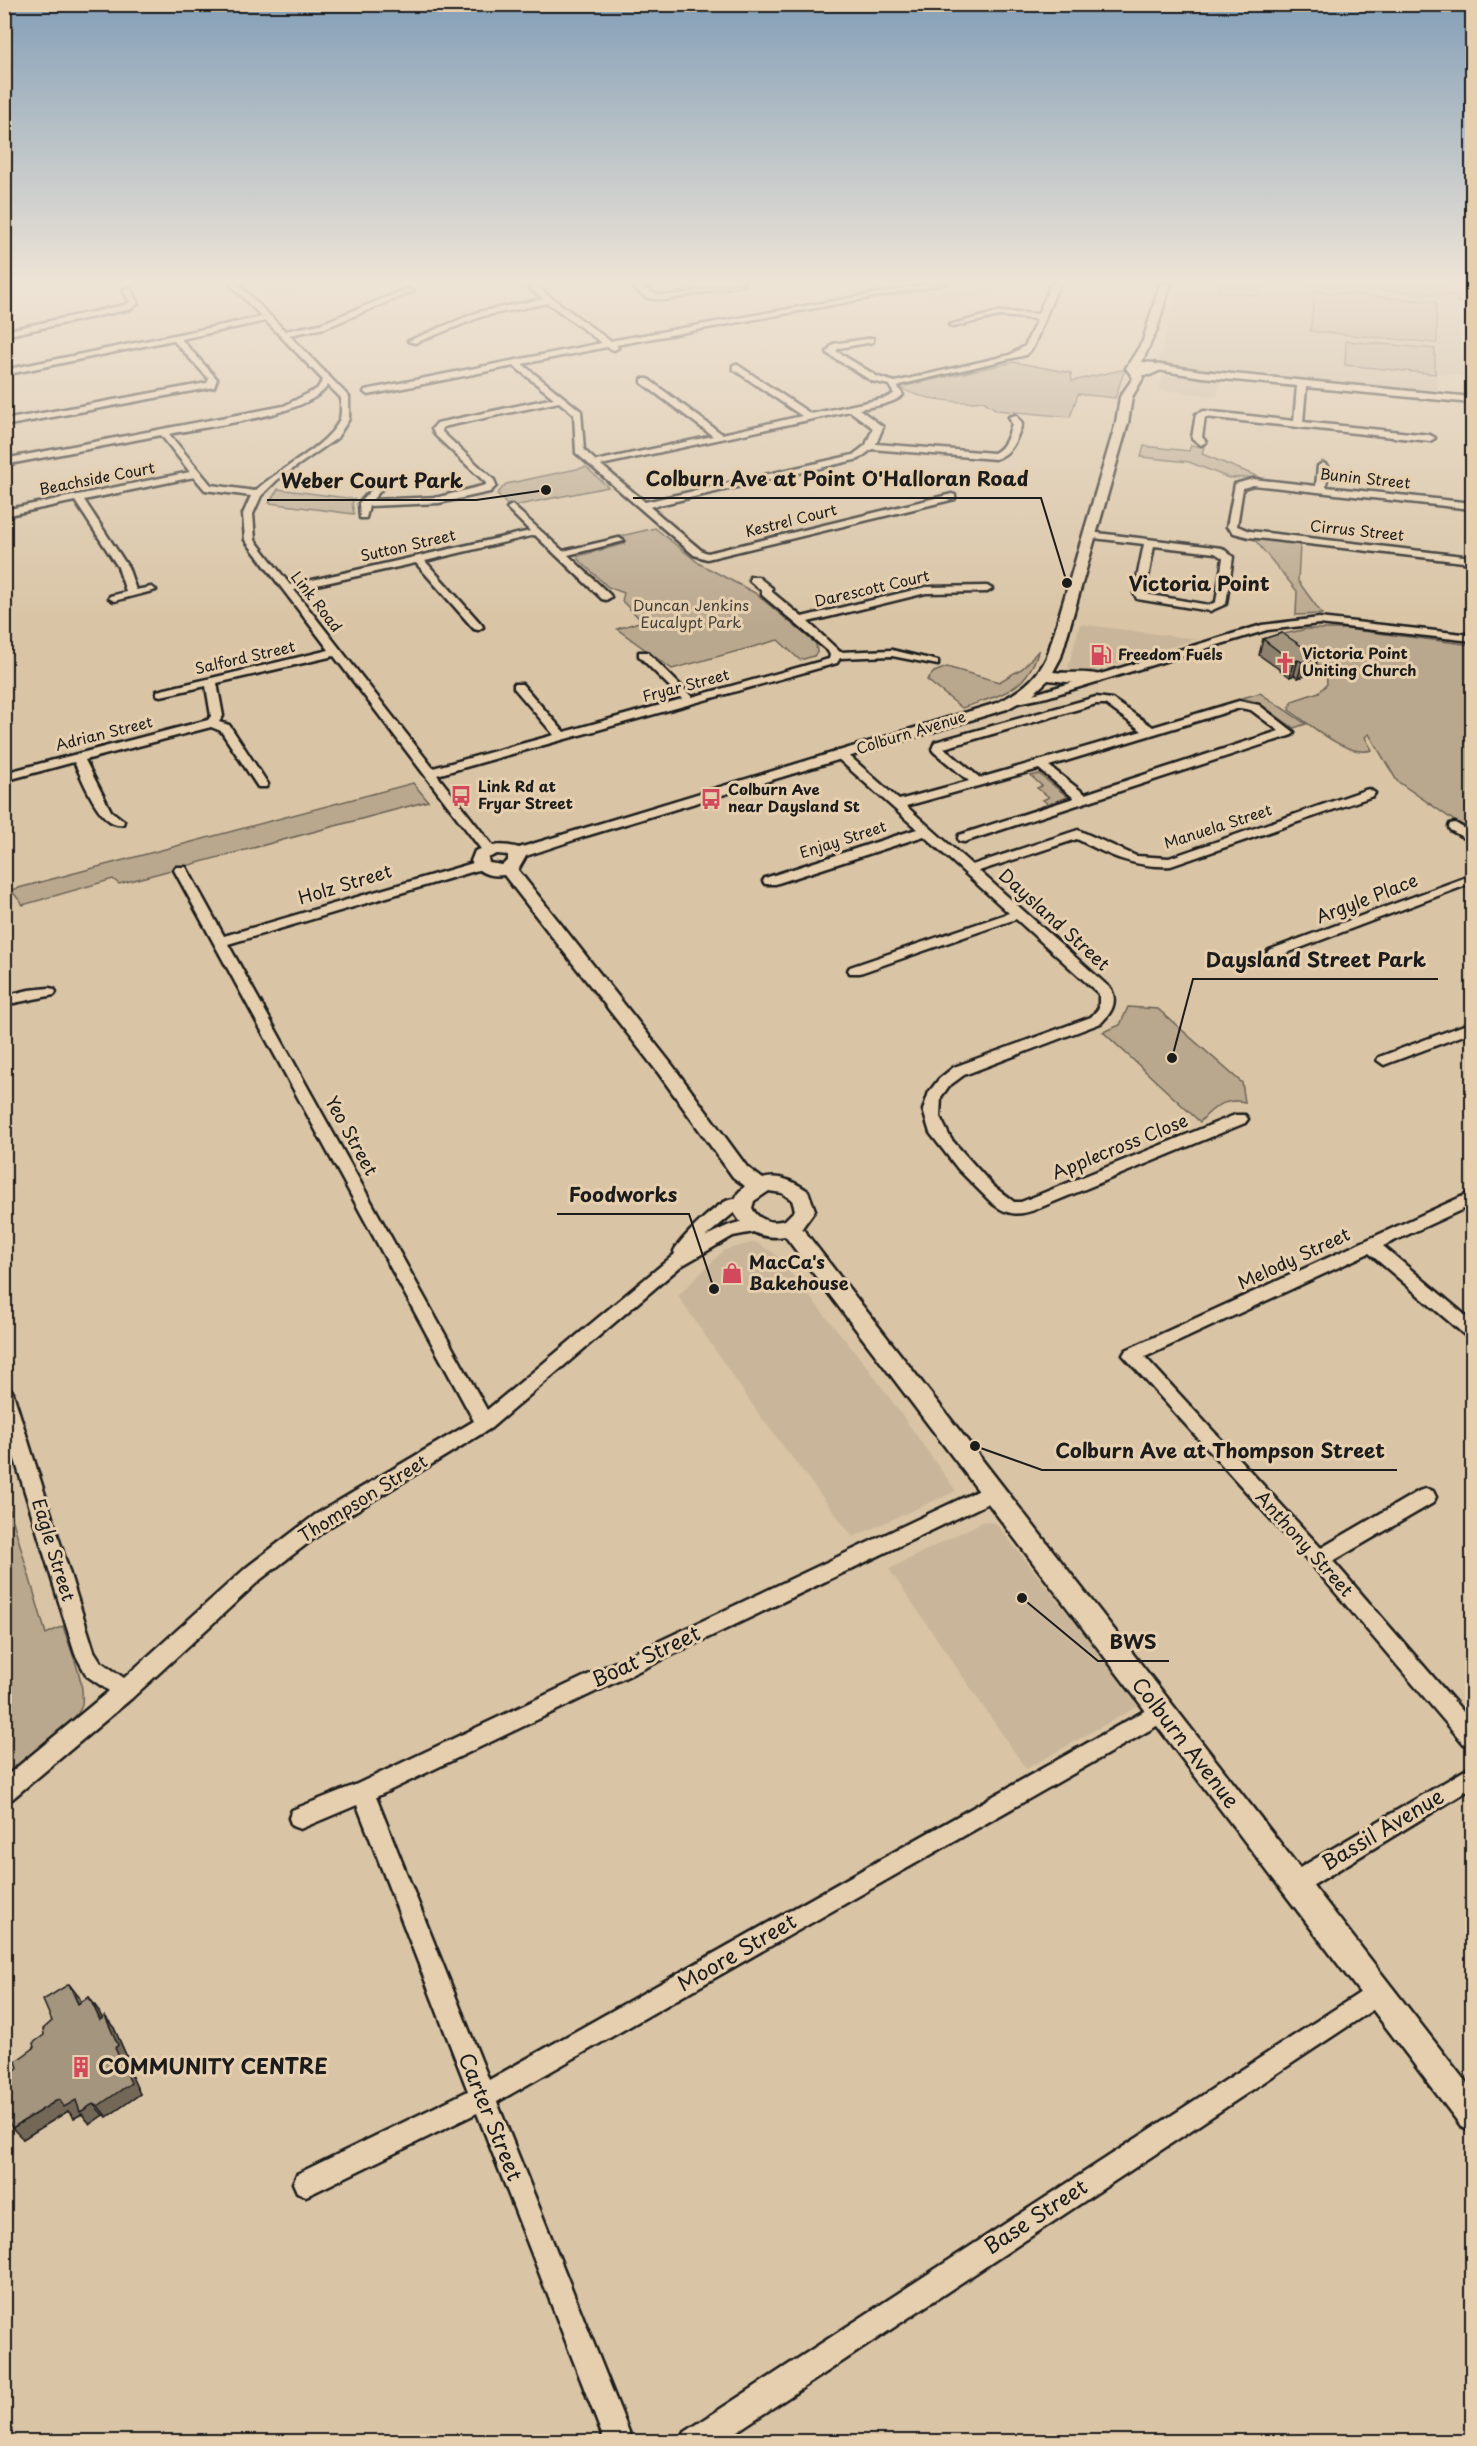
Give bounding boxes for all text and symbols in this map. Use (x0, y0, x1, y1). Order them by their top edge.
street label: Beachside Court (37, 455, 156, 500)
callout: Colburn Ave at Point O'Halloran Road (633, 460, 1041, 498)
street label: Bunin Street (1319, 461, 1412, 494)
callout: Weber Court Park (267, 462, 476, 500)
text: Colburn Ave at Point O'Halloran Road (646, 463, 1029, 493)
text: Weber Court Park (281, 465, 464, 495)
street label: Kestrel Court (742, 497, 839, 542)
street label: Cirrus Street (1309, 513, 1405, 546)
street label: Sutton Street (358, 522, 458, 567)
street label: Darescott Court (812, 563, 931, 612)
street label: Link Road (286, 566, 348, 637)
district label: Victoria Point (1128, 568, 1270, 598)
park label: Duncan Jenkins Eucalypt Park (633, 593, 749, 633)
street label: Salford Street (192, 634, 297, 679)
place label: Victoria Point Uniting Church (1302, 641, 1417, 681)
place label: Freedom Fuels (1118, 642, 1223, 665)
fuel station icon: Freedom Fuels (1089, 643, 1113, 667)
church icon: Victoria Point Uniting Church (1273, 651, 1297, 675)
street label: Fryar Street (640, 662, 732, 707)
street label: Colburn Avenue (853, 704, 968, 759)
street label: Adrian Street (53, 709, 155, 756)
place label: Link Rd at Fryar Street (478, 774, 573, 814)
place label: Colburn Ave near Daysland St (728, 777, 860, 817)
bus stop icon: Link Rd at Fryar Street (449, 784, 473, 808)
bus stop icon: Colburn Ave near Daysland St (699, 787, 723, 811)
street label: Manuela Street (1161, 797, 1274, 854)
street label: Enjay Street (796, 814, 889, 863)
street label: Holz Street (294, 857, 395, 911)
street label: Daysland Street (993, 861, 1117, 976)
street label: Argyle Place (1312, 866, 1421, 929)
callout: Daysland Street Park (1193, 941, 1438, 979)
text: Daysland Street Park (1206, 944, 1427, 974)
street label: Yeo Street (319, 1090, 385, 1180)
street label: Applecross Close (1047, 1106, 1192, 1185)
callout: Foodworks (557, 1176, 689, 1214)
text: Foodworks (569, 1179, 678, 1209)
street label: Melody Street (1233, 1220, 1354, 1296)
place label: MacCa's Bakehouse (749, 1248, 849, 1296)
shop icon: MacCa's Bakehouse (720, 1261, 744, 1285)
callout: Colburn Ave at Thompson Street (1042, 1432, 1397, 1470)
text: Colburn Ave at Thompson Street (1055, 1435, 1385, 1465)
street label: Thompson Street (293, 1447, 432, 1548)
street label: Anthony Street (1250, 1484, 1360, 1602)
street label: Eagle Street (26, 1495, 83, 1604)
street label: Boat Street (585, 1616, 705, 1694)
callout: BWS (1098, 1623, 1169, 1661)
text: BWS (1109, 1626, 1157, 1656)
street label: Colburn Avenue (1125, 1669, 1248, 1814)
street label: Bassil Avenue (1315, 1779, 1449, 1877)
street label: Moore Street (670, 1904, 802, 1998)
street label: Carter Street (452, 2047, 532, 2185)
place label: COMMUNITY CENTRE (98, 2049, 328, 2081)
building icon: COMMUNITY CENTRE (69, 2055, 93, 2079)
street label: Base Street (977, 2170, 1093, 2261)

